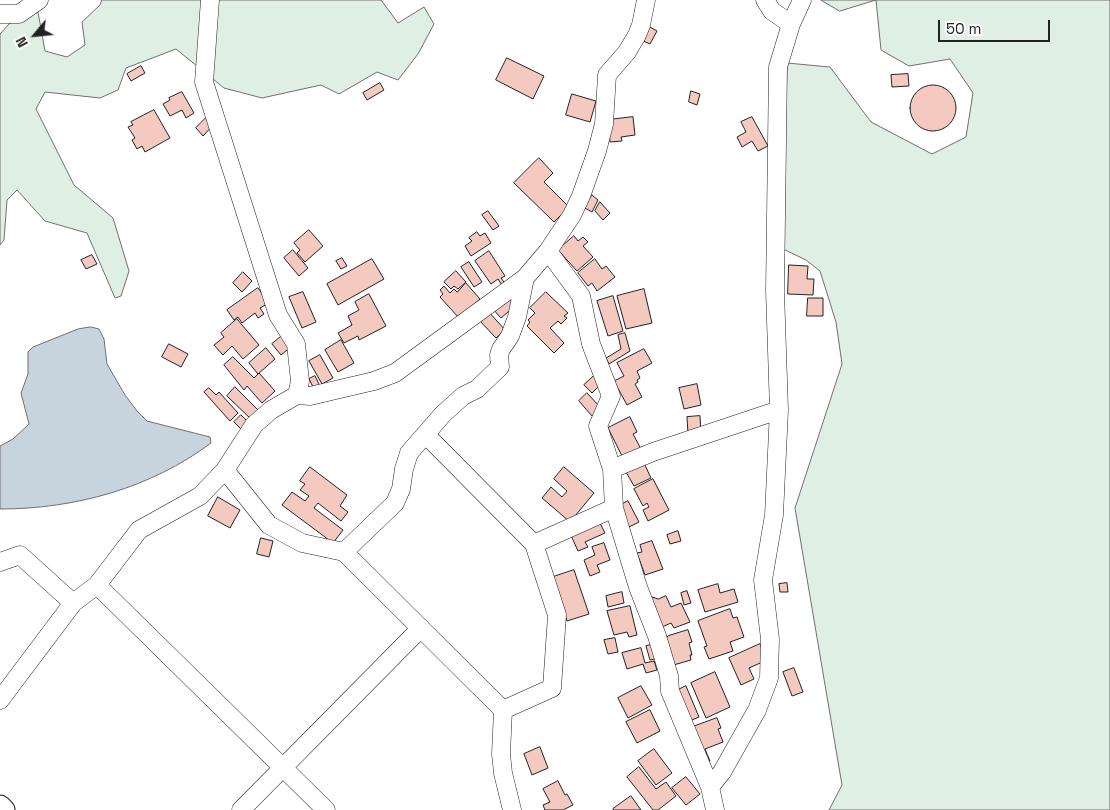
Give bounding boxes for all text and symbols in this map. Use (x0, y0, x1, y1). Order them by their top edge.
north arrow (10, 10, 60, 60)
scale bar (940, 10, 1052, 42)
text: 50 m (946, 19, 981, 38)
text: N (12, 34, 32, 50)

